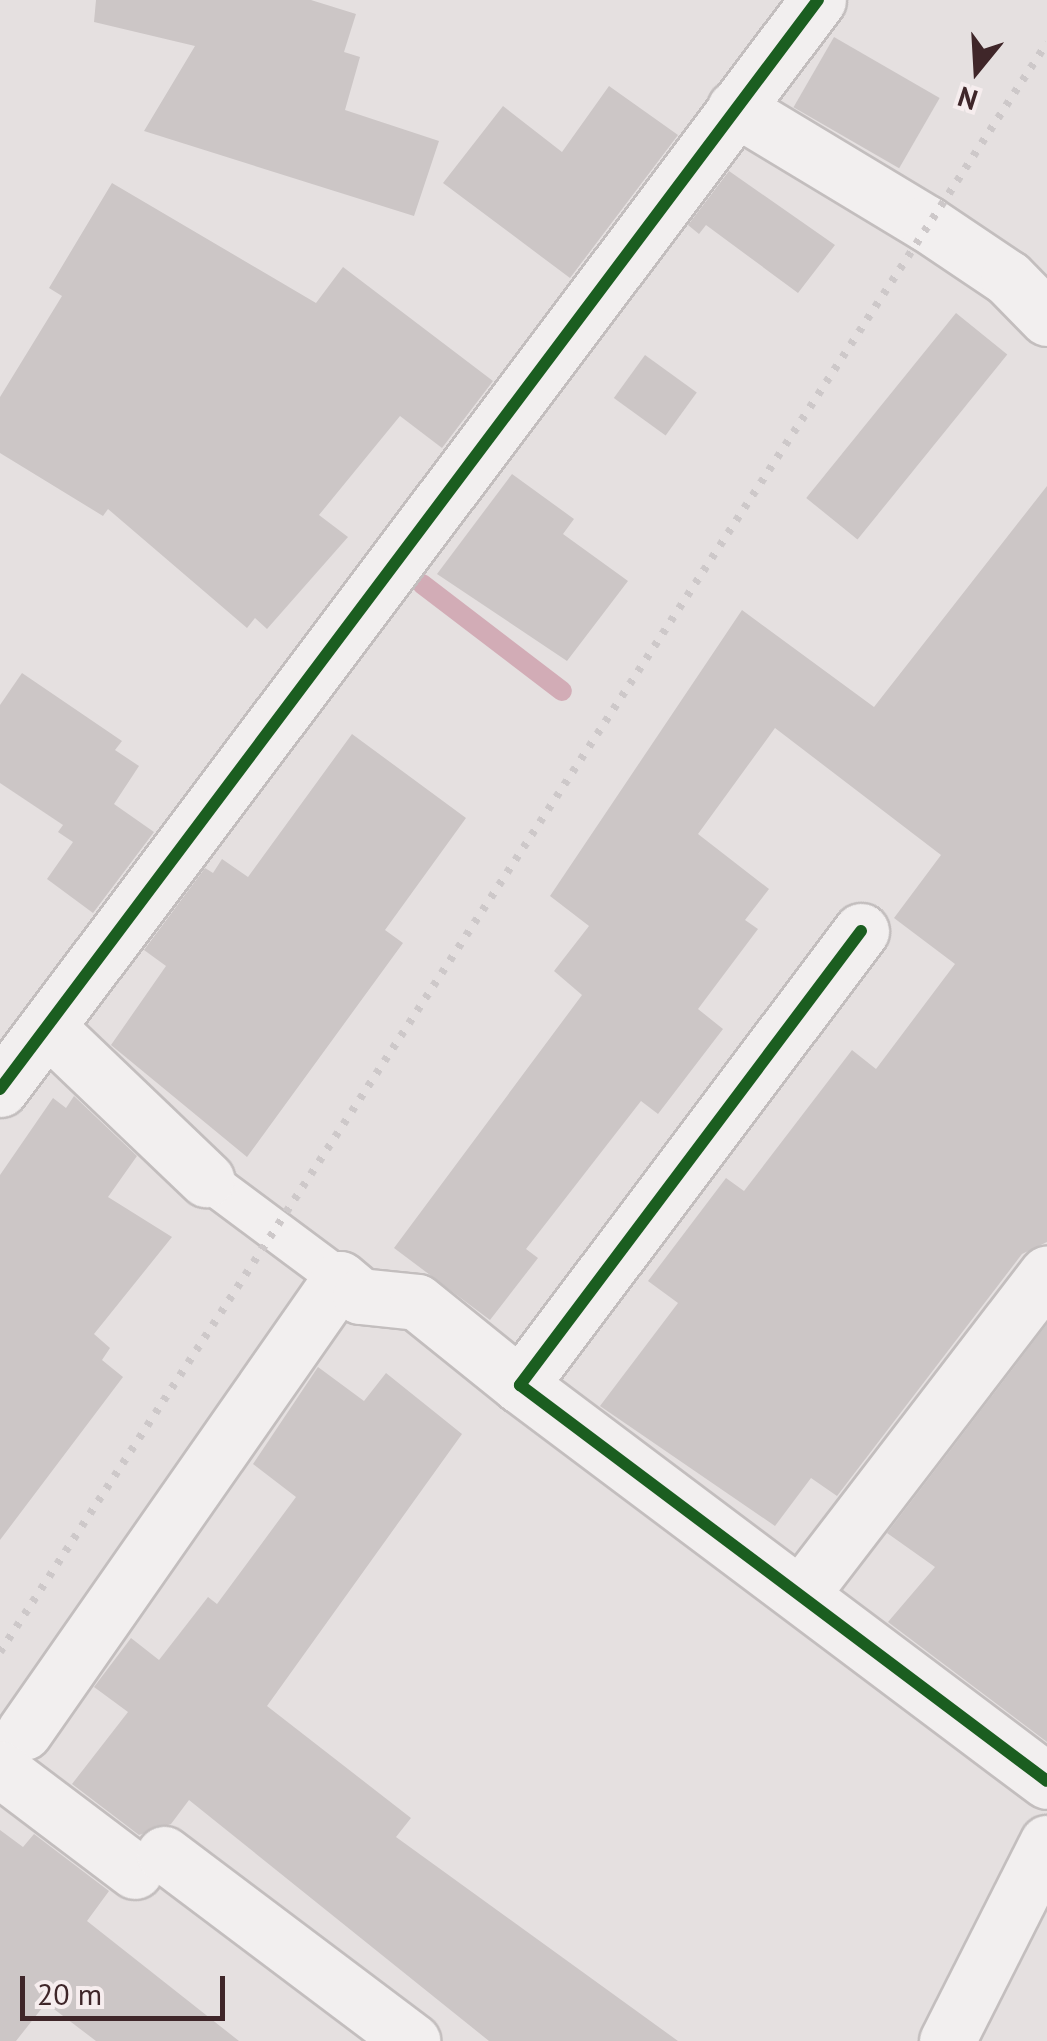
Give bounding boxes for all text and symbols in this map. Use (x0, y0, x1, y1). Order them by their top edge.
north arrow (927, 20, 1027, 120)
text: N (953, 79, 982, 119)
scale bar (25, 1956, 230, 2018)
text: 20 m (37, 1974, 102, 2013)

